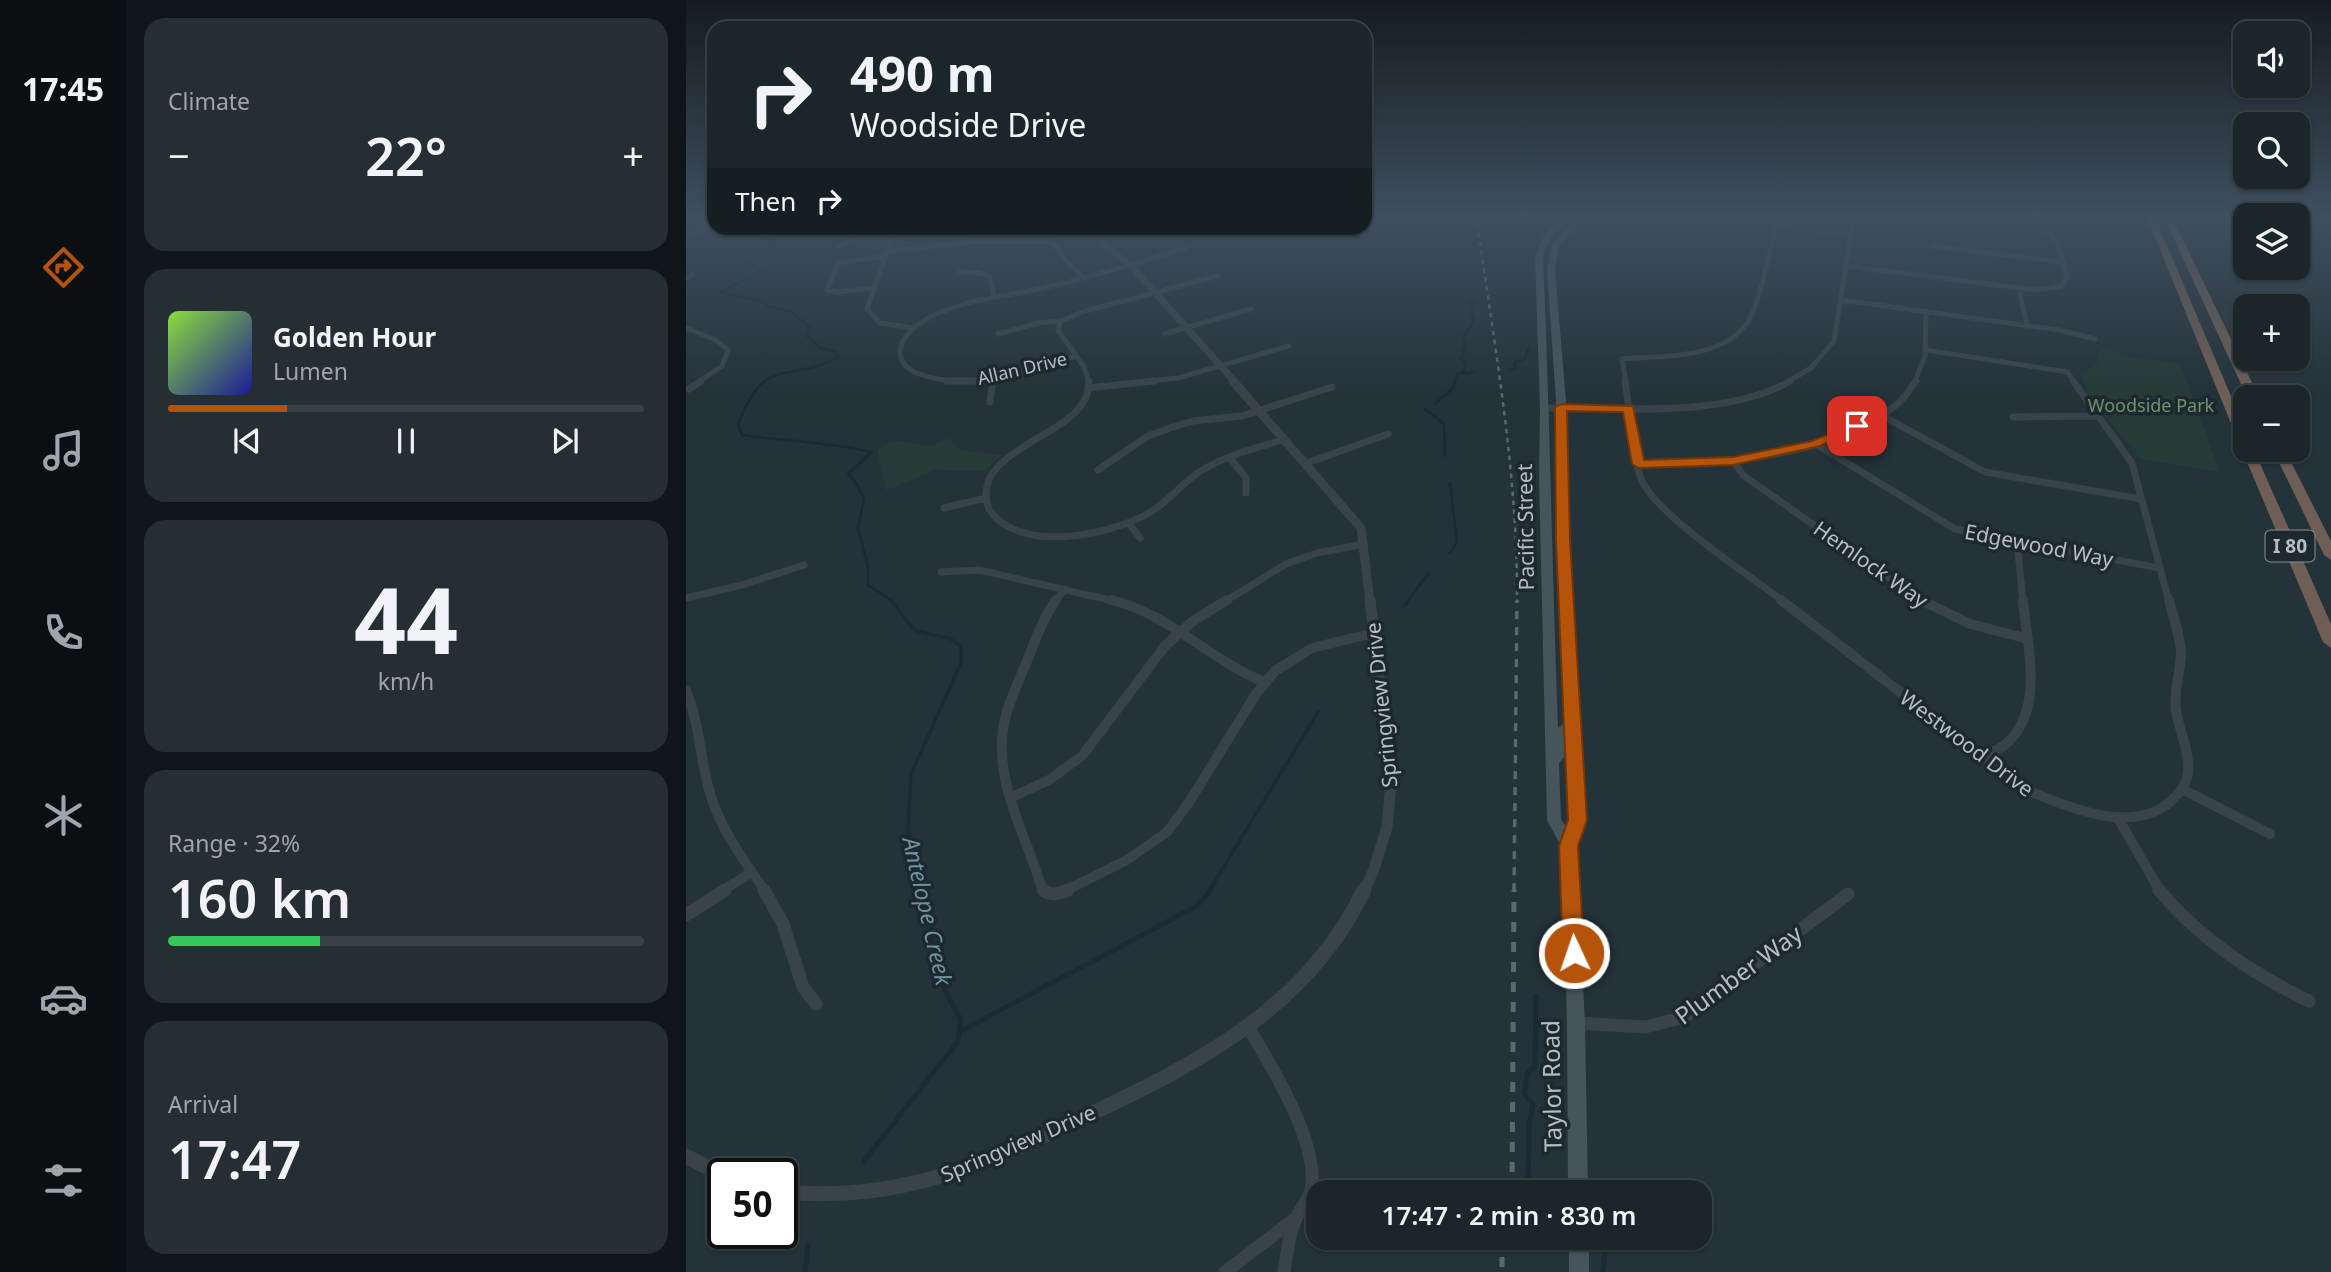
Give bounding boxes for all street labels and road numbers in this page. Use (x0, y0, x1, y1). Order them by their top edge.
street label: Allan Drive (975, 346, 1069, 390)
street label: Pacific Street (1510, 463, 1540, 591)
street label: Hemlock Way (1808, 514, 1934, 614)
street label: Edgewood Way (1962, 517, 2116, 573)
road number: I 80 (2266, 530, 2314, 562)
street label: Springview Drive (1358, 621, 1404, 789)
street label: Westwood Drive (1894, 683, 2040, 803)
street label: Plumber Way (1668, 916, 1809, 1031)
street label: Taylor Road (1533, 1020, 1569, 1152)
street label: Springview Drive (936, 1098, 1100, 1188)

